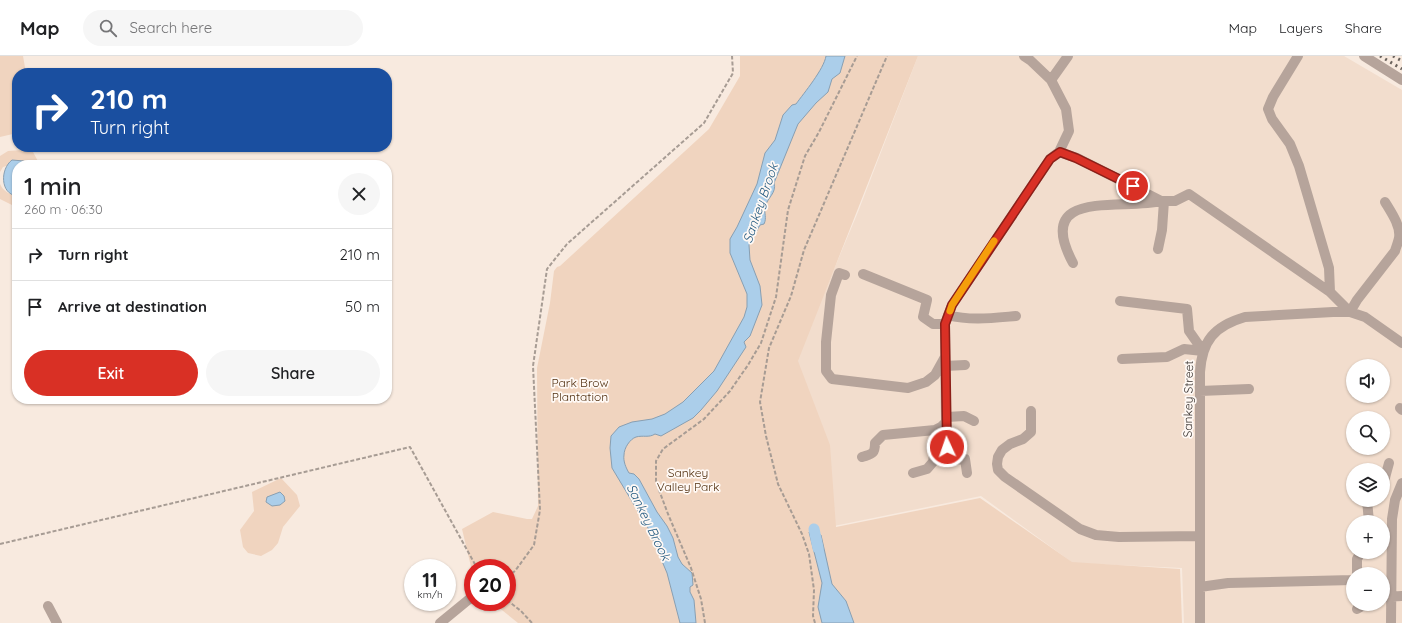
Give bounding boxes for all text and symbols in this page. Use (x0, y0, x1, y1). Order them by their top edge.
search box (83, 10, 363, 46)
text: Map (20, 16, 59, 40)
icon: search (97, 17, 119, 39)
text: Search here (129, 18, 212, 37)
text: Map (1228, 19, 1257, 37)
text: Layers (1279, 19, 1323, 37)
text: Share (1345, 19, 1382, 37)
text: 210 m (90, 81, 168, 116)
icon: right (24, 84, 76, 136)
text: Turn right (90, 116, 170, 139)
water label: Sankey Brook (739, 160, 781, 245)
pin (1116, 169, 1150, 203)
text: 1 min (24, 171, 82, 201)
button: close (338, 173, 380, 215)
icon: arrive (1122, 175, 1144, 197)
text: 260 m · 06:30 (24, 201, 103, 217)
icon: right (24, 244, 46, 266)
text: Turn right (58, 245, 129, 264)
text: 210 m (339, 245, 380, 264)
icon: arrive (24, 296, 46, 318)
text: Arrive at destination (58, 297, 207, 316)
text: 50 m (345, 297, 380, 316)
button: Exit (24, 350, 198, 396)
button: Share (206, 350, 380, 396)
map controls (1346, 359, 1390, 611)
button: sound (1346, 359, 1390, 403)
street label: Sankey Street (1180, 361, 1196, 437)
park label: Park Brow Plantation (551, 375, 609, 404)
button: search (1346, 411, 1390, 455)
position arrow (926, 426, 968, 468)
button: layers (1346, 463, 1390, 507)
park label: Sankey Valley Park (657, 465, 719, 494)
water label: Sankey Brook (624, 481, 675, 564)
button: + (1346, 515, 1390, 559)
speed limit sign: 20 (464, 559, 516, 611)
text: 11 (422, 567, 438, 592)
button: − (1346, 567, 1390, 611)
text: km/h (417, 588, 443, 601)

